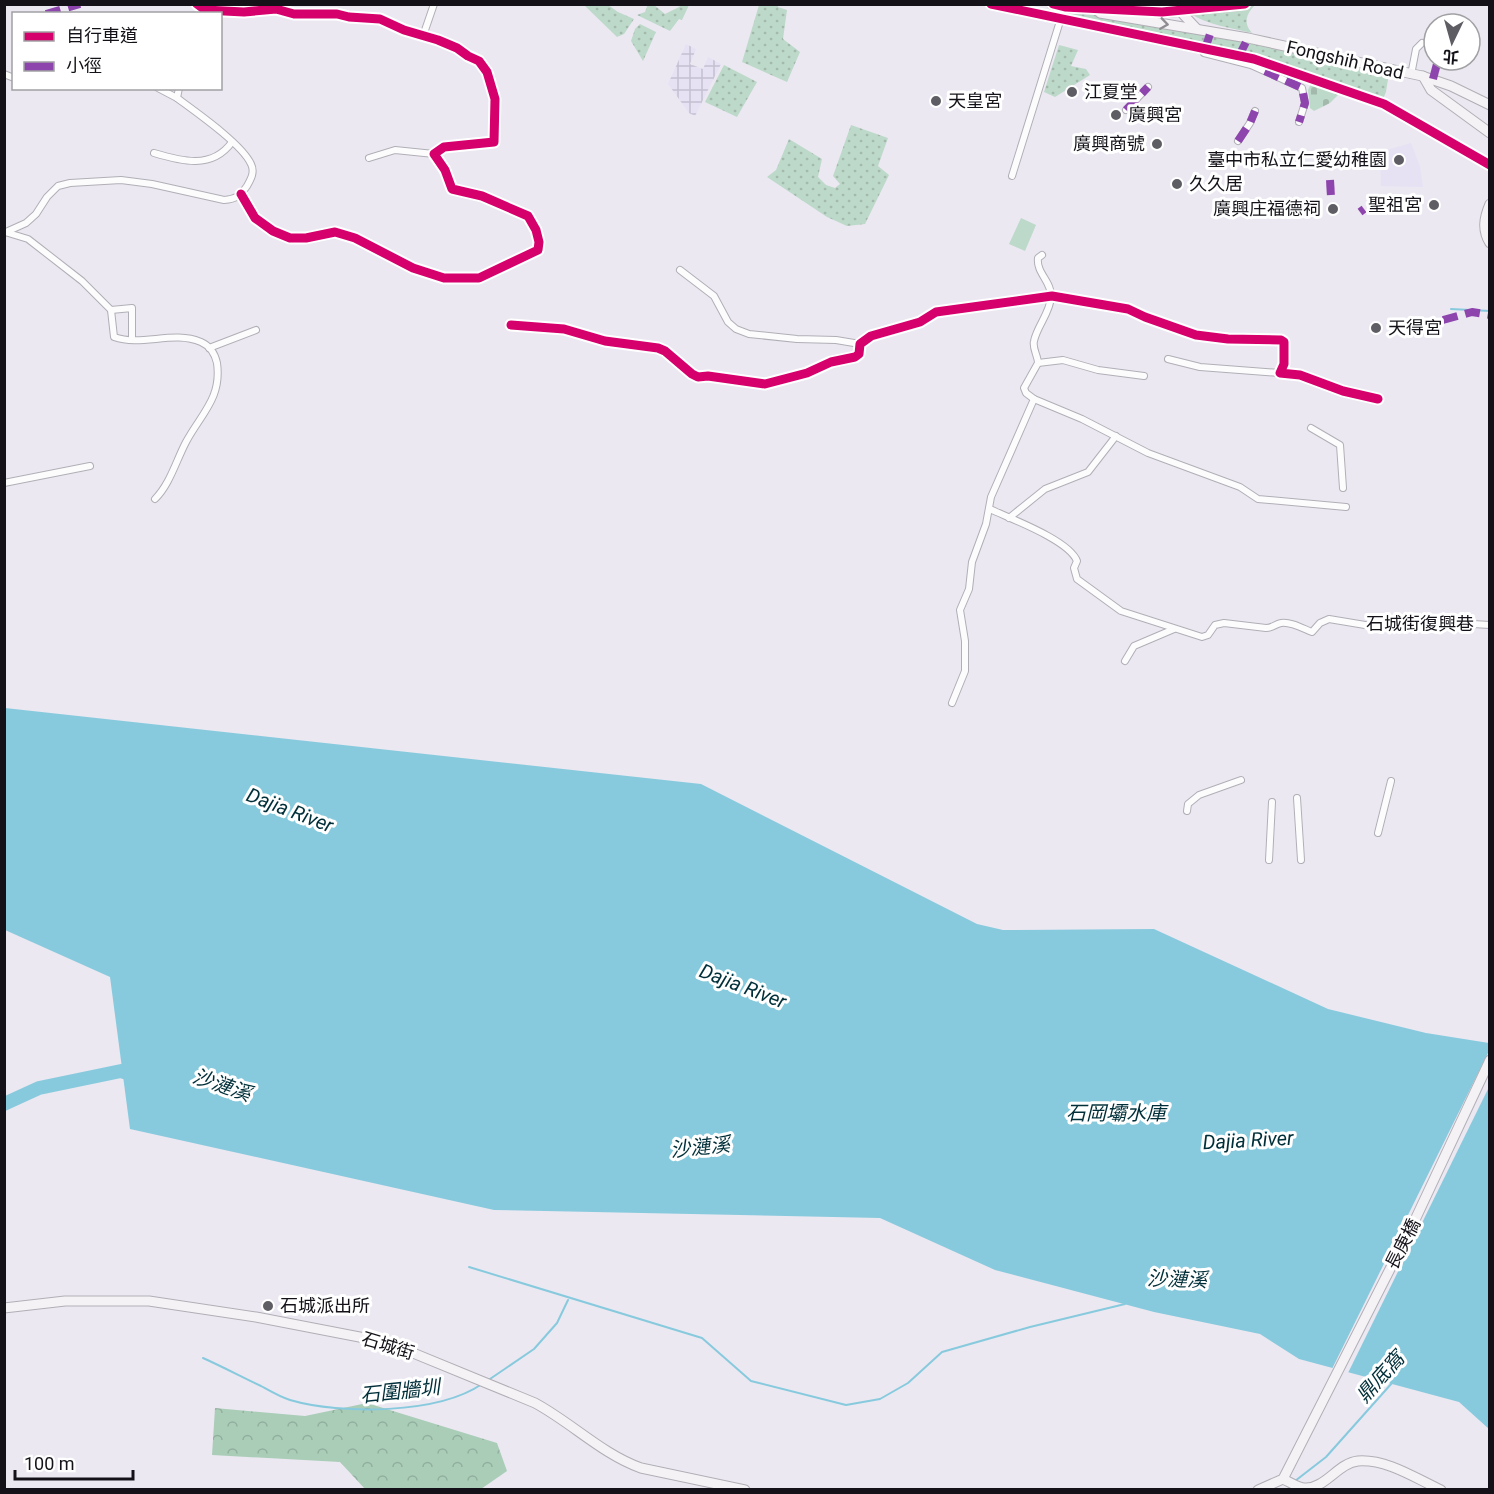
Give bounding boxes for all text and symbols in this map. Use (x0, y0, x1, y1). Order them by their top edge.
legend (12, 12, 222, 90)
north arrow (1422, 12, 1482, 72)
one-way arrow (1160, 17, 1169, 29)
text: 自行車道 (66, 25, 138, 46)
street label: Fongshih Road (1285, 36, 1406, 83)
text: 北 (1442, 46, 1460, 67)
text: 小徑 (66, 55, 102, 76)
place label: 江夏堂 (1084, 81, 1138, 102)
marker: 江夏堂 (1065, 85, 1079, 99)
place label: 天皇宮 (948, 90, 1002, 111)
marker: 天皇宮 (929, 94, 943, 108)
place label: 廣興宮 (1128, 104, 1182, 125)
marker: 廣興宮 (1109, 108, 1123, 122)
place label: 廣興商號 (1073, 133, 1145, 154)
marker: 廣興商號 (1150, 137, 1164, 151)
place label: 臺中市私立仁愛幼稚園 (1207, 149, 1387, 170)
marker: 臺中市私立仁愛幼稚園 (1392, 153, 1406, 167)
place label: 久久居 (1189, 173, 1243, 194)
marker: 久久居 (1170, 177, 1184, 191)
place label: 聖祖宮 (1368, 194, 1422, 215)
place label: 廣興庄福德祠 (1213, 198, 1321, 219)
marker: 聖祖宮 (1427, 198, 1441, 212)
marker: 廣興庄福德祠 (1326, 202, 1340, 216)
place label: 天得宮 (1388, 317, 1442, 338)
marker: 天得宮 (1369, 321, 1383, 335)
street label: 石城街復興巷 (1366, 613, 1474, 634)
water label: Dajia River (243, 783, 338, 838)
water label: Dajia River (696, 959, 791, 1014)
water label: 沙漣溪 (190, 1064, 257, 1107)
water label: 石岡壩水庫 (1066, 1101, 1169, 1125)
water label: Dajia River (1202, 1126, 1295, 1154)
water label: 沙漣溪 (669, 1132, 734, 1162)
street label: 長庚橋 (1381, 1215, 1424, 1273)
water label: 沙漣溪 (1147, 1266, 1210, 1292)
place label: 石城派出所 (280, 1295, 370, 1316)
marker: 石城派出所 (261, 1299, 275, 1313)
street label: 石城街 (359, 1328, 417, 1363)
water label: 鼎底窩 (1351, 1344, 1411, 1407)
water label: 石圍牆圳 (359, 1375, 444, 1407)
scale bar (15, 1443, 134, 1481)
text: 100 m (24, 1453, 75, 1474)

